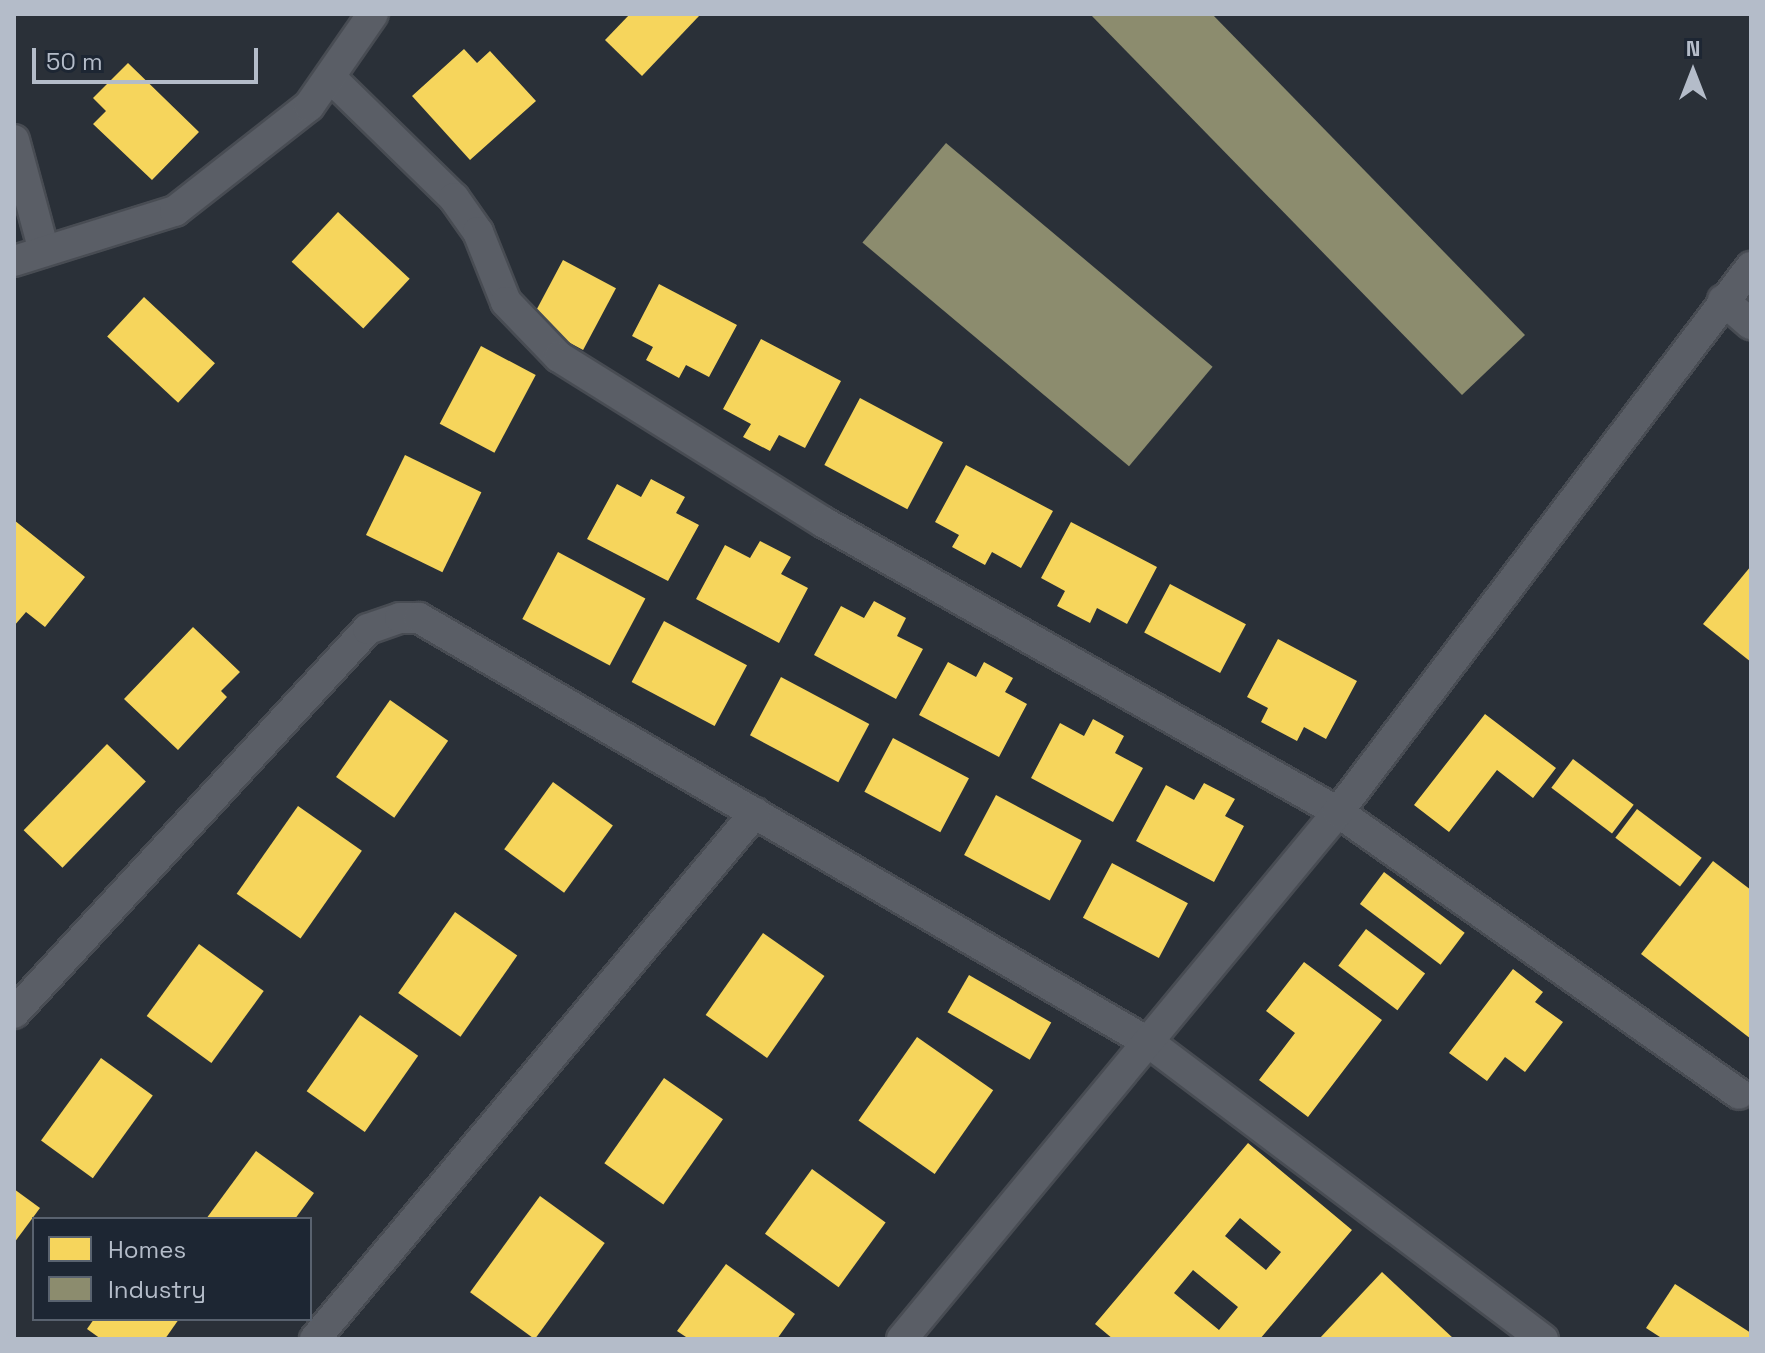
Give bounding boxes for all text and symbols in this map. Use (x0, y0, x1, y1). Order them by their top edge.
scale bar (36, 32, 262, 82)
north arrow (1653, 32, 1733, 112)
text: N (1686, 34, 1700, 62)
text: 50 m (46, 46, 103, 77)
legend (32, 1217, 312, 1321)
text: Homes (108, 1234, 186, 1265)
text: Industry (108, 1274, 206, 1305)

